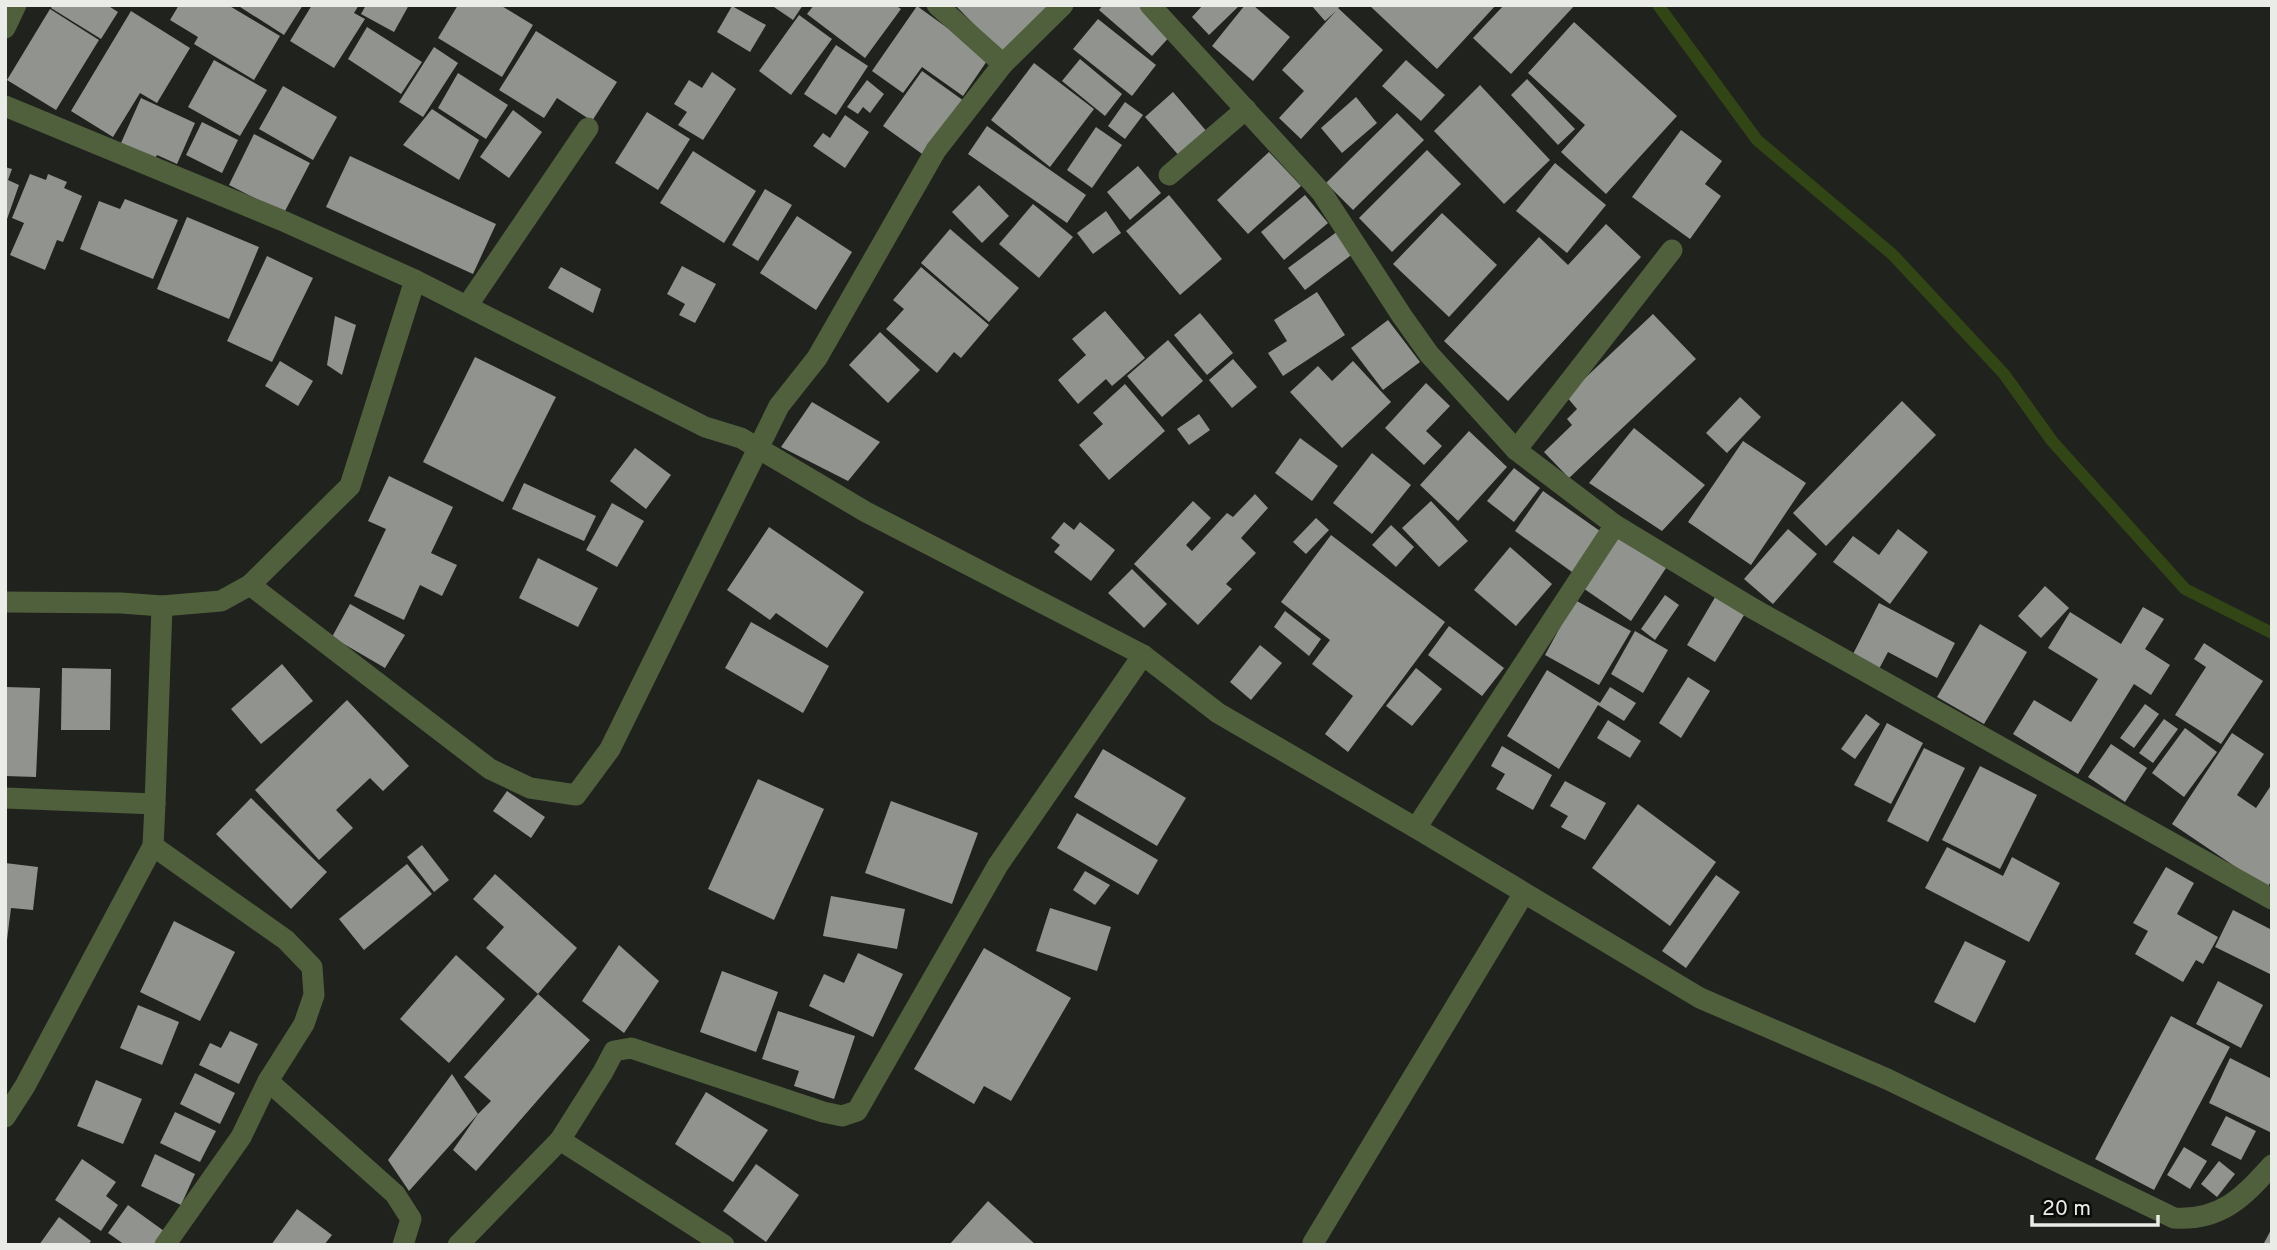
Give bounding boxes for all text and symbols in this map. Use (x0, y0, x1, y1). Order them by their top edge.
scale bar (2032, 1184, 2158, 1228)
text: 20 m (2042, 1196, 2091, 1223)

